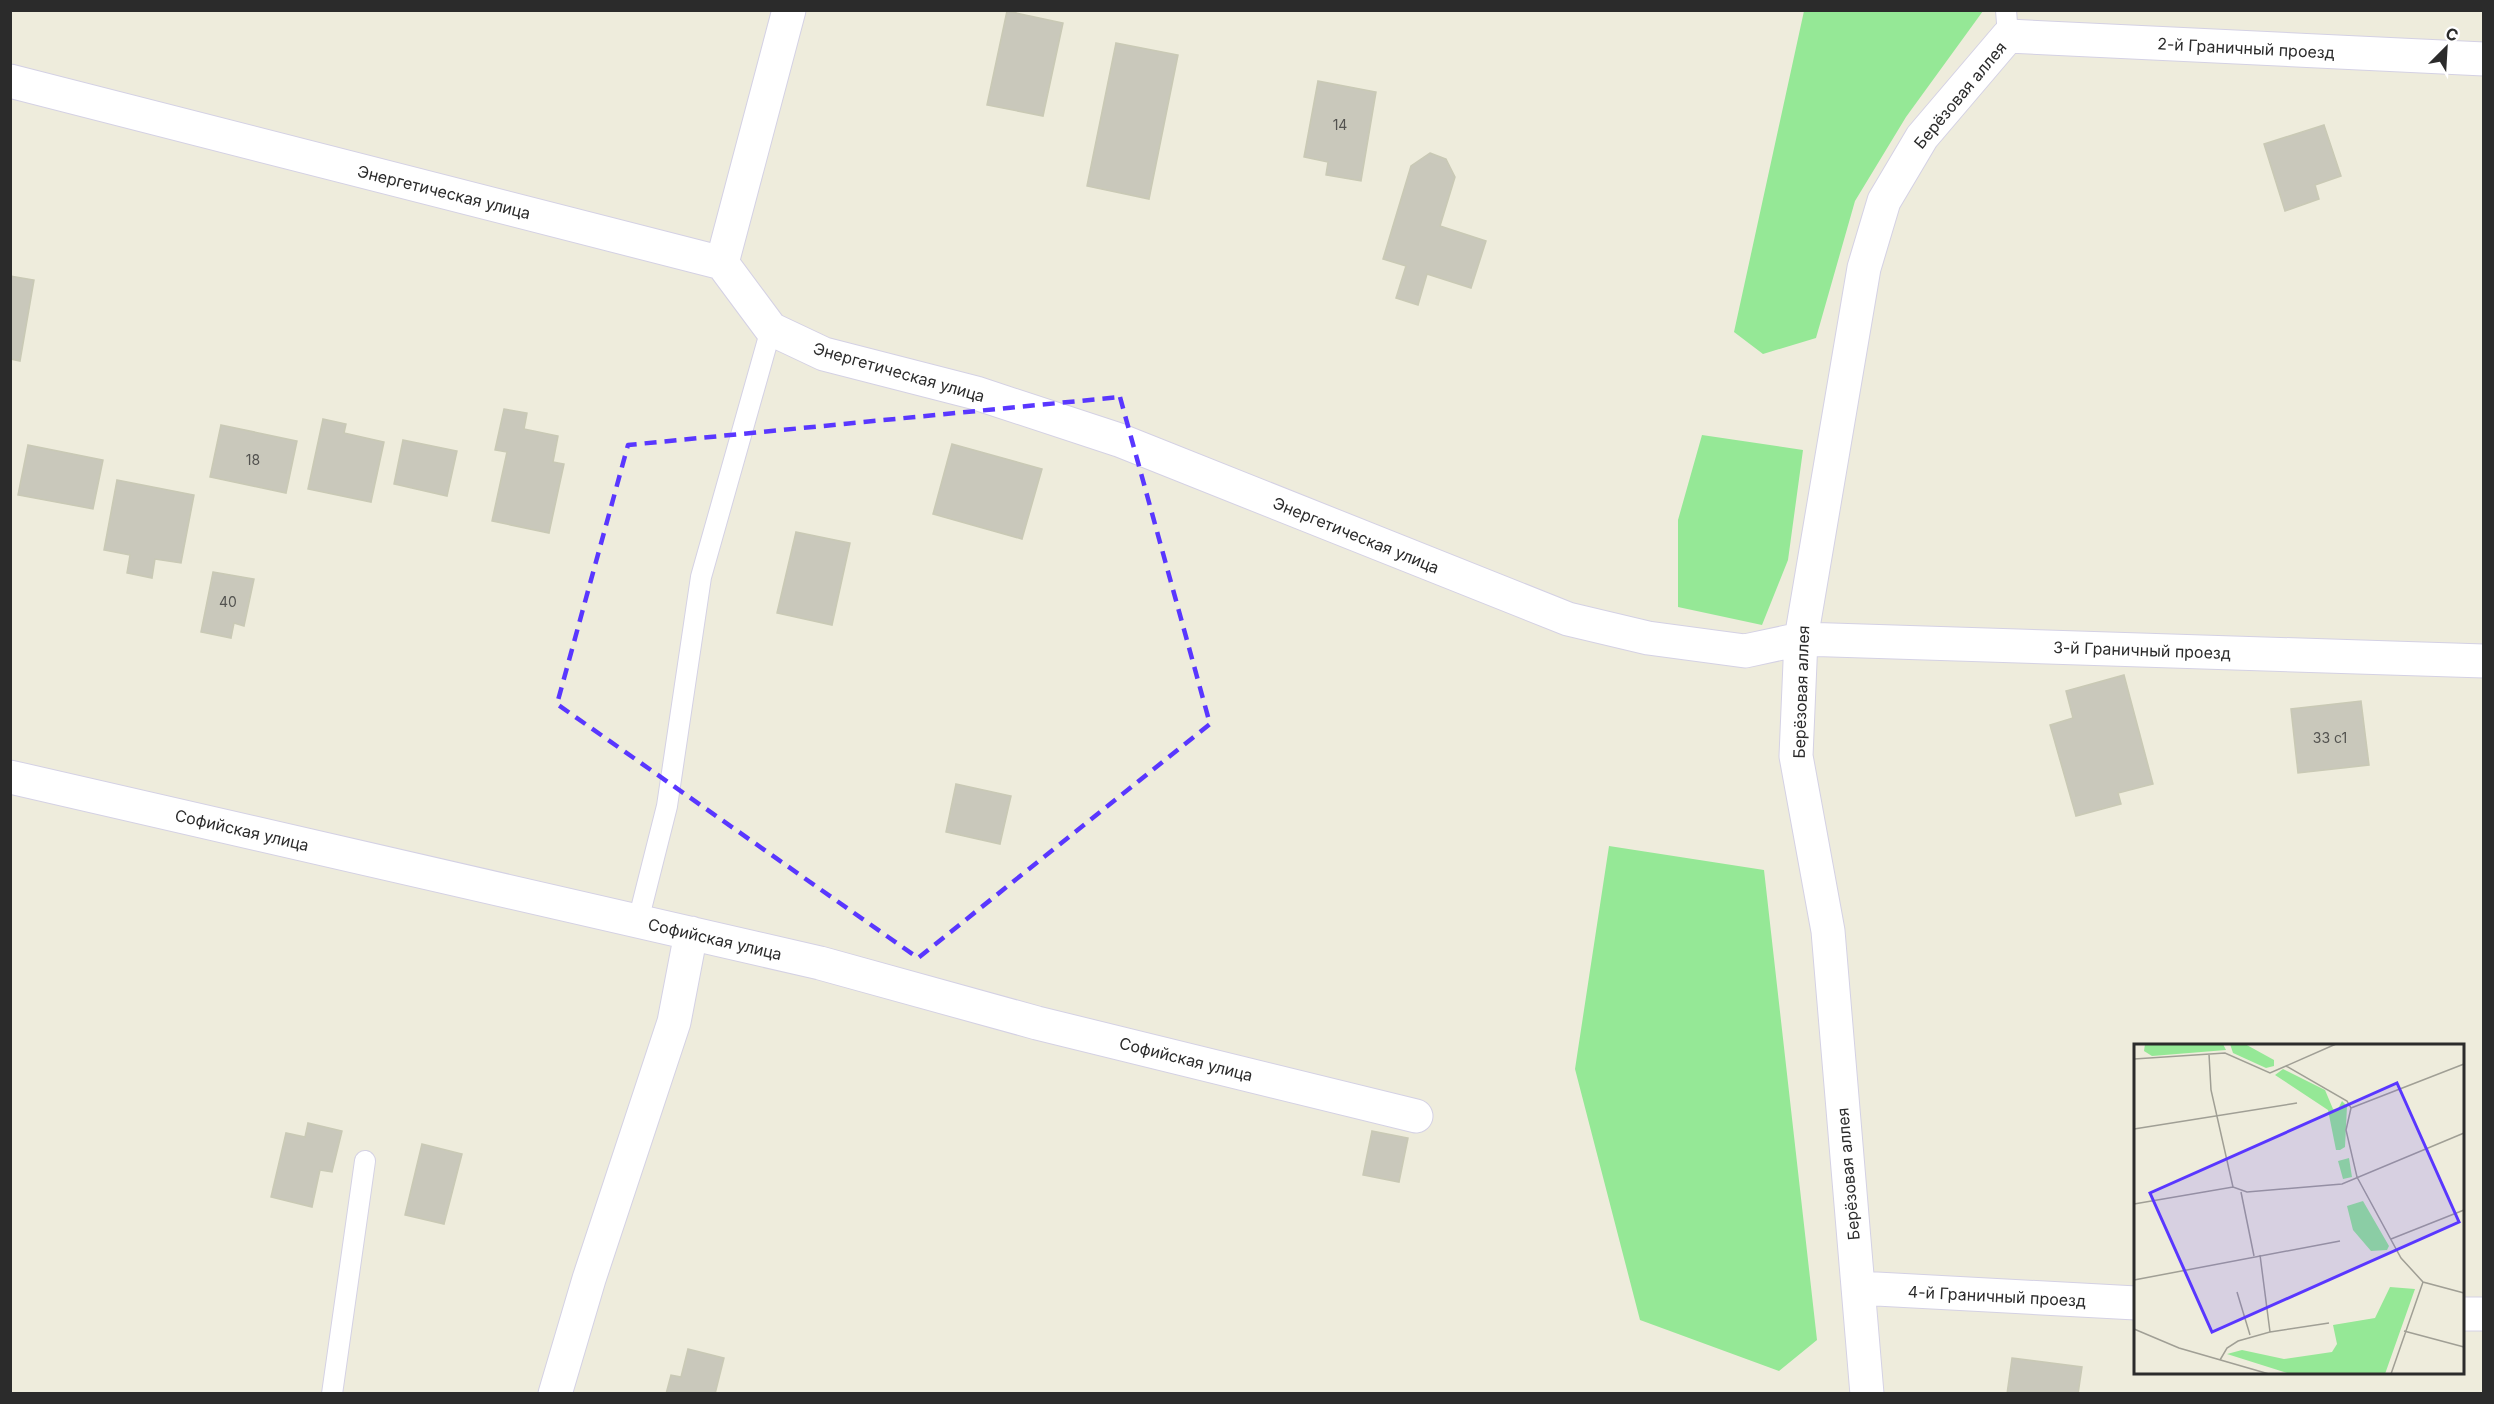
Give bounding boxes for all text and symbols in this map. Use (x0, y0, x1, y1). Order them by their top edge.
north arrow (2416, 18, 2476, 78)
text: С (2443, 23, 2462, 46)
street label: 2-й Граничный проезд (2157, 33, 2335, 63)
street label: Берёзовая аллея (1910, 38, 2010, 152)
house number: 14 (1333, 116, 1347, 133)
street label: Энергетическая улица (355, 161, 533, 223)
street label: Энергетическая улица (811, 338, 987, 406)
house number: 18 (246, 451, 260, 468)
street label: Энергетическая улица (1270, 492, 1442, 578)
house number: 40 (219, 593, 237, 610)
street label: Берёзовая аллея (1789, 625, 1813, 759)
street label: 3-й Граничный проезд (2053, 637, 2231, 663)
house number: 33 с1 (2313, 729, 2347, 746)
street label: Софийская улица (173, 805, 311, 855)
street label: Софийская улица (646, 914, 784, 964)
street label: Софийская улица (1117, 1033, 1255, 1085)
inset map (2134, 1044, 2464, 1374)
street label: Берёзовая аллея (1832, 1107, 1864, 1241)
street label: 4-й Граничный проезд (1907, 1281, 2087, 1311)

